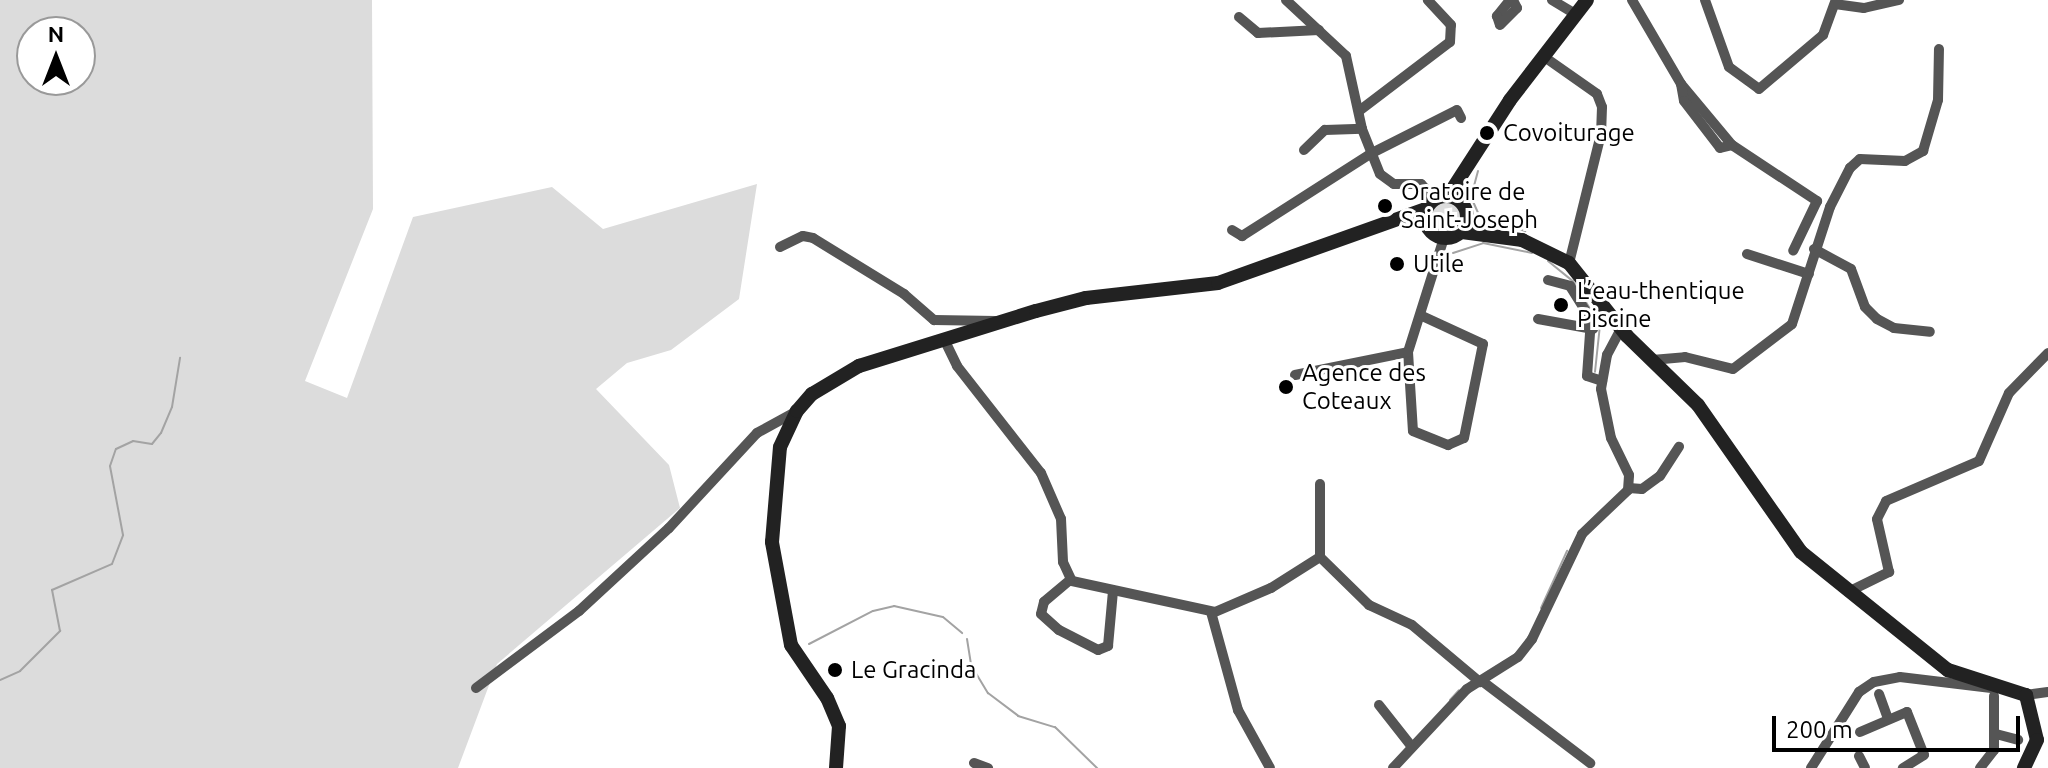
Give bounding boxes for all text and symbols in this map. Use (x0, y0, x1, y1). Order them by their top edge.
north arrow (16, 16, 96, 96)
text: N (48, 21, 64, 46)
place label: Covoiturage (1503, 119, 1635, 147)
marker: Covoiturage (1478, 124, 1496, 142)
place label: Oratoire de Saint-Joseph (1401, 178, 1538, 234)
marker: Oratoire de Saint-Joseph (1376, 197, 1394, 215)
place label: Utile (1413, 250, 1464, 278)
marker: Utile (1388, 255, 1406, 273)
place label: L’eau-thentique Piscine (1577, 277, 1745, 333)
marker: L’eau-thentique Piscine (1552, 296, 1570, 314)
place label: Agence des Coteaux (1302, 359, 1426, 415)
marker: Agence des Coteaux (1277, 378, 1295, 396)
place label: Le Gracinda (851, 656, 976, 684)
marker: Le Gracinda (826, 661, 844, 679)
scale bar (1776, 700, 2024, 750)
text: 200 m (1786, 716, 1853, 743)

